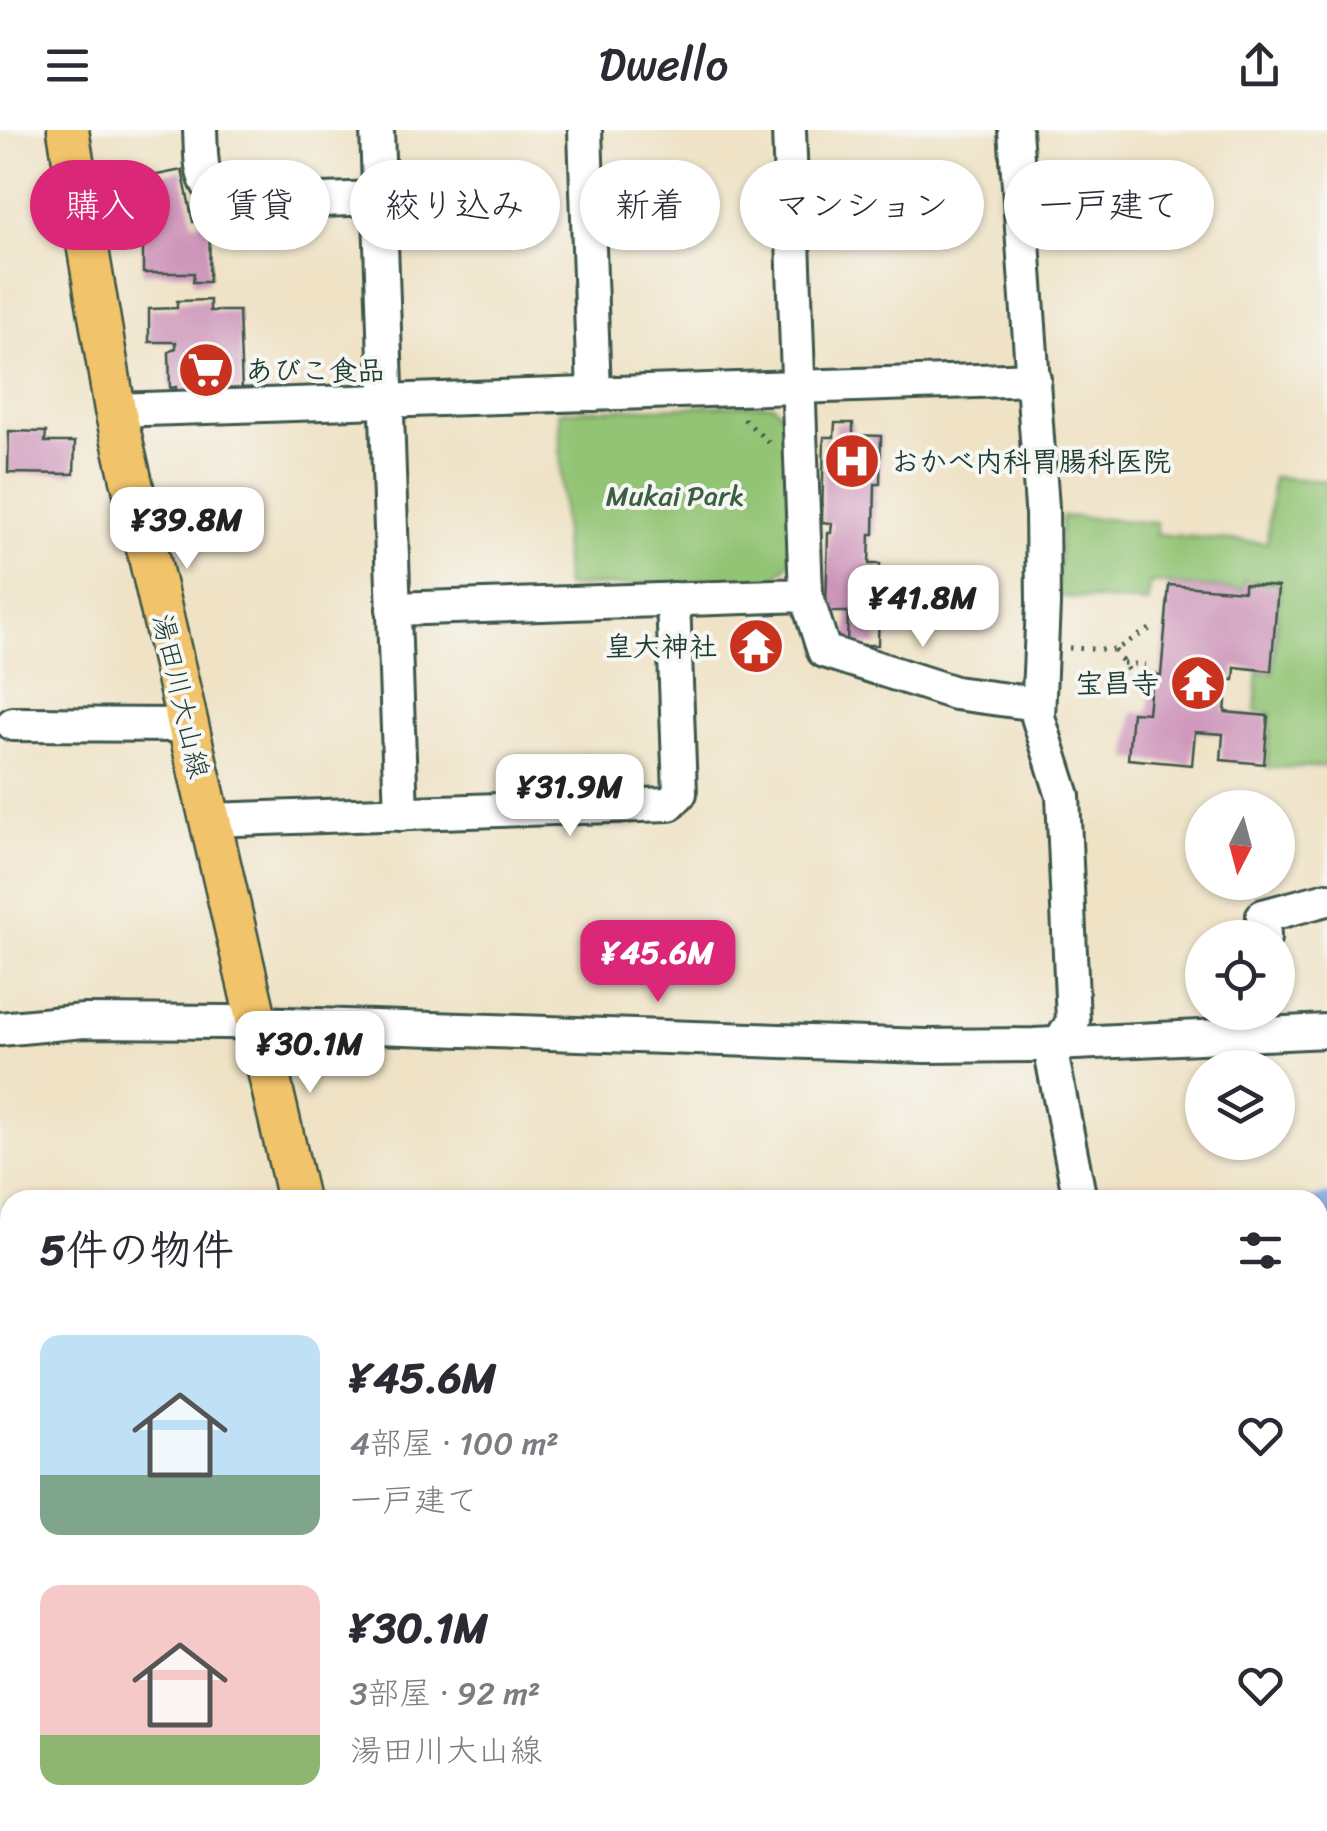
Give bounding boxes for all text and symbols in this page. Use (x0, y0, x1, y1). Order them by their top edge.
text: Dwello (599, 25, 728, 105)
icon: menu (40, 38, 95, 93)
icon: share (1232, 38, 1287, 93)
chip: 購入 (30, 160, 170, 250)
chip: 賃貸 (190, 160, 330, 250)
chip: 絞り込み (350, 160, 560, 250)
chip: 新着 (580, 160, 720, 250)
chip: マンション (740, 160, 984, 250)
chip: 一戸建て (1004, 160, 1214, 250)
supermarket icon: あびこ食品 (176, 340, 236, 400)
place label: あびこ食品 (245, 346, 385, 395)
hospital icon: おかべ内科胃腸科医院 (822, 431, 882, 491)
place label: おかべ内科胃腸科医院 (891, 437, 1171, 486)
park label: Mukai Park (606, 471, 744, 520)
pin: ¥39.8M (106, 487, 268, 572)
text: ¥39.8M (132, 491, 242, 548)
pin: ¥41.8M (842, 565, 1004, 650)
text: ¥41.8M (870, 569, 976, 626)
street label: 湯田川大山線 (138, 609, 224, 783)
temple icon: 皇大神社 (726, 616, 786, 676)
place label: 皇大神社 (605, 622, 717, 671)
temple icon: 宝昌寺 (1168, 653, 1228, 713)
place label: 宝昌寺 (1075, 659, 1159, 708)
pin: ¥31.9M (489, 754, 651, 839)
text: ¥31.9M (518, 758, 622, 815)
north arrow (1185, 790, 1295, 900)
map controls (1185, 790, 1295, 1160)
pin: ¥45.6M (577, 920, 739, 1005)
button: locate (1185, 920, 1295, 1030)
text: ¥45.6M (602, 924, 714, 981)
pin: ¥30.1M (229, 1011, 391, 1096)
text: ¥30.1M (257, 1015, 363, 1072)
button: layers (1185, 1050, 1295, 1160)
text: 5件の物件 (40, 1213, 234, 1287)
icon: filters (1233, 1223, 1288, 1278)
text: ¥45.6M (350, 1341, 496, 1415)
icon: home (120, 1375, 240, 1495)
icon: heart (1233, 1408, 1288, 1463)
text: 4部屋 · 100 m² (350, 1415, 559, 1472)
text: 一戸建て (350, 1472, 478, 1529)
text: ¥30.1M (350, 1591, 488, 1665)
icon: home (120, 1625, 240, 1745)
icon: heart (1233, 1658, 1288, 1713)
text: 3部屋 · 92 m² (350, 1665, 540, 1722)
text: 湯田川大山線 (350, 1722, 542, 1779)

